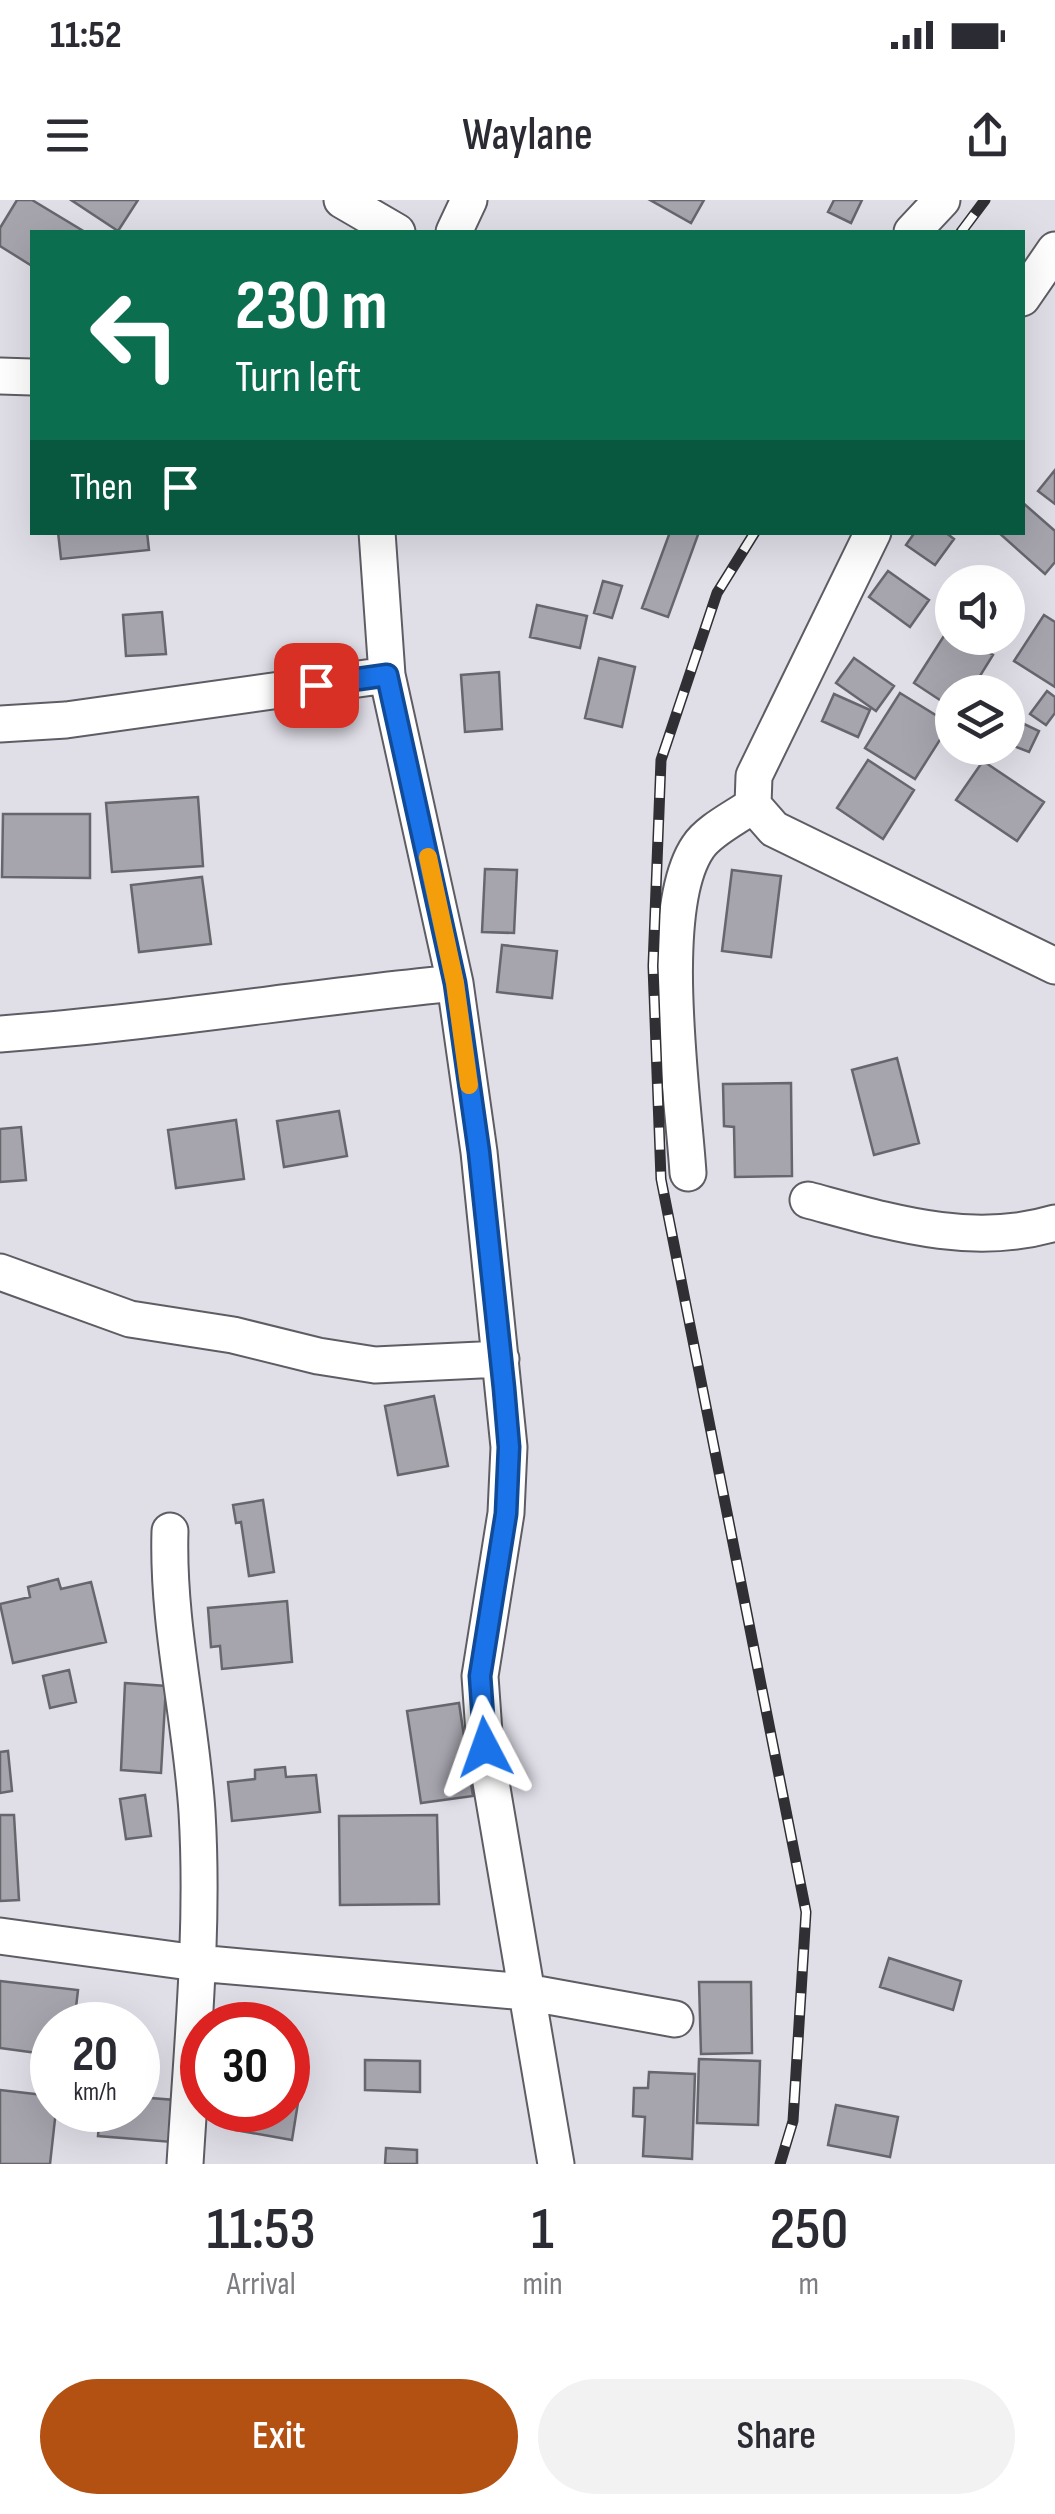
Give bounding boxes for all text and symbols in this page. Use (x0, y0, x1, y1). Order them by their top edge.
text: 11:52 (50, 13, 122, 58)
icon: menu (40, 108, 95, 163)
text: Waylane (462, 108, 593, 163)
icon: share (960, 108, 1015, 163)
text: 230 m (235, 265, 388, 349)
icon: left (70, 270, 200, 400)
text: Turn left (235, 350, 361, 405)
icon: arrive (153, 460, 208, 515)
text: Then (70, 465, 133, 510)
map controls (935, 565, 1025, 765)
button: sound (935, 565, 1025, 655)
pin (274, 643, 359, 728)
icon: arrive (289, 658, 344, 713)
button: layers (935, 675, 1025, 765)
position arrow (433, 1695, 537, 1799)
speed limit sign: 30 (180, 2002, 310, 2132)
text: 20 (72, 2025, 118, 2085)
text: km/h (73, 2077, 117, 2108)
text: 11:53 (207, 2194, 316, 2266)
text: 1 (531, 2194, 554, 2266)
text: 250 (769, 2194, 848, 2266)
text: Arrival (227, 2265, 296, 2304)
text: min (522, 2265, 563, 2304)
text: m (799, 2265, 819, 2304)
button: Exit (40, 2379, 518, 2494)
button: Share (538, 2379, 1015, 2494)

